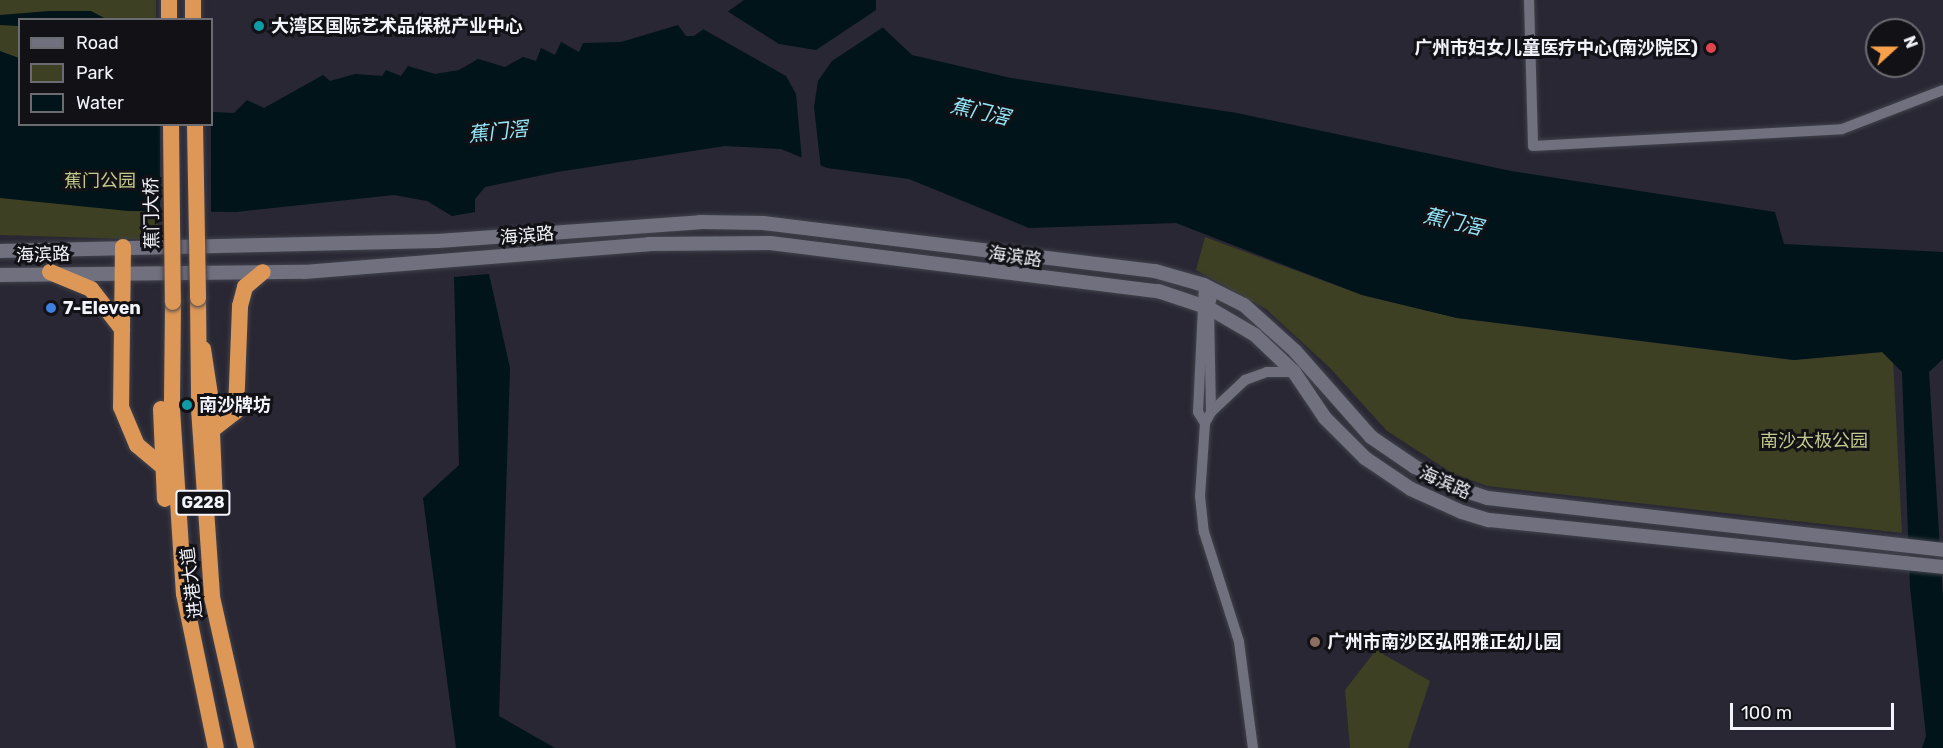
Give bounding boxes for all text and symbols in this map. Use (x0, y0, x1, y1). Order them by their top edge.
place label: 大湾区国际艺术品保税产业中心 (271, 15, 523, 37)
legend (18, 18, 213, 126)
north arrow (1865, 18, 1925, 78)
marker: 大湾区国际艺术品保税产业中心 (252, 19, 266, 33)
text: Road (76, 32, 119, 54)
text: N (1899, 33, 1921, 51)
place label: 广州市妇女儿童医疗中心(南沙院区) (1414, 37, 1698, 59)
marker: 广州市妇女儿童医疗中心(南沙院区) (1702, 39, 1720, 57)
text: Park (76, 62, 113, 84)
text: Water (76, 92, 124, 114)
water label: 蕉门滘 (948, 94, 1012, 130)
water label: 蕉门滘 (467, 117, 529, 147)
park label: 蕉门公园 (64, 170, 136, 192)
street label: 蕉门大桥 (141, 177, 163, 249)
water label: 蕉门滘 (1421, 204, 1485, 240)
street label: 海滨路 (499, 223, 555, 249)
street label: 海滨路 (16, 243, 70, 267)
street label: 海滨路 (987, 243, 1043, 271)
place label: 7-Eleven (63, 297, 141, 319)
marker: 7-Eleven (44, 301, 58, 315)
place label: 南沙牌坊 (199, 394, 271, 416)
marker: 南沙牌坊 (180, 398, 194, 412)
park label: 南沙太极公园 (1760, 430, 1868, 452)
street label: 海滨路 (1416, 462, 1474, 504)
road number: G228 (174, 490, 232, 516)
street label: 进港大道 (177, 546, 207, 620)
place label: 广州市南沙区弘阳雅正幼儿园 (1327, 631, 1561, 653)
marker: 广州市南沙区弘阳雅正幼儿园 (1308, 635, 1322, 649)
scale bar (1733, 691, 1896, 729)
text: 100 m (1741, 702, 1792, 724)

